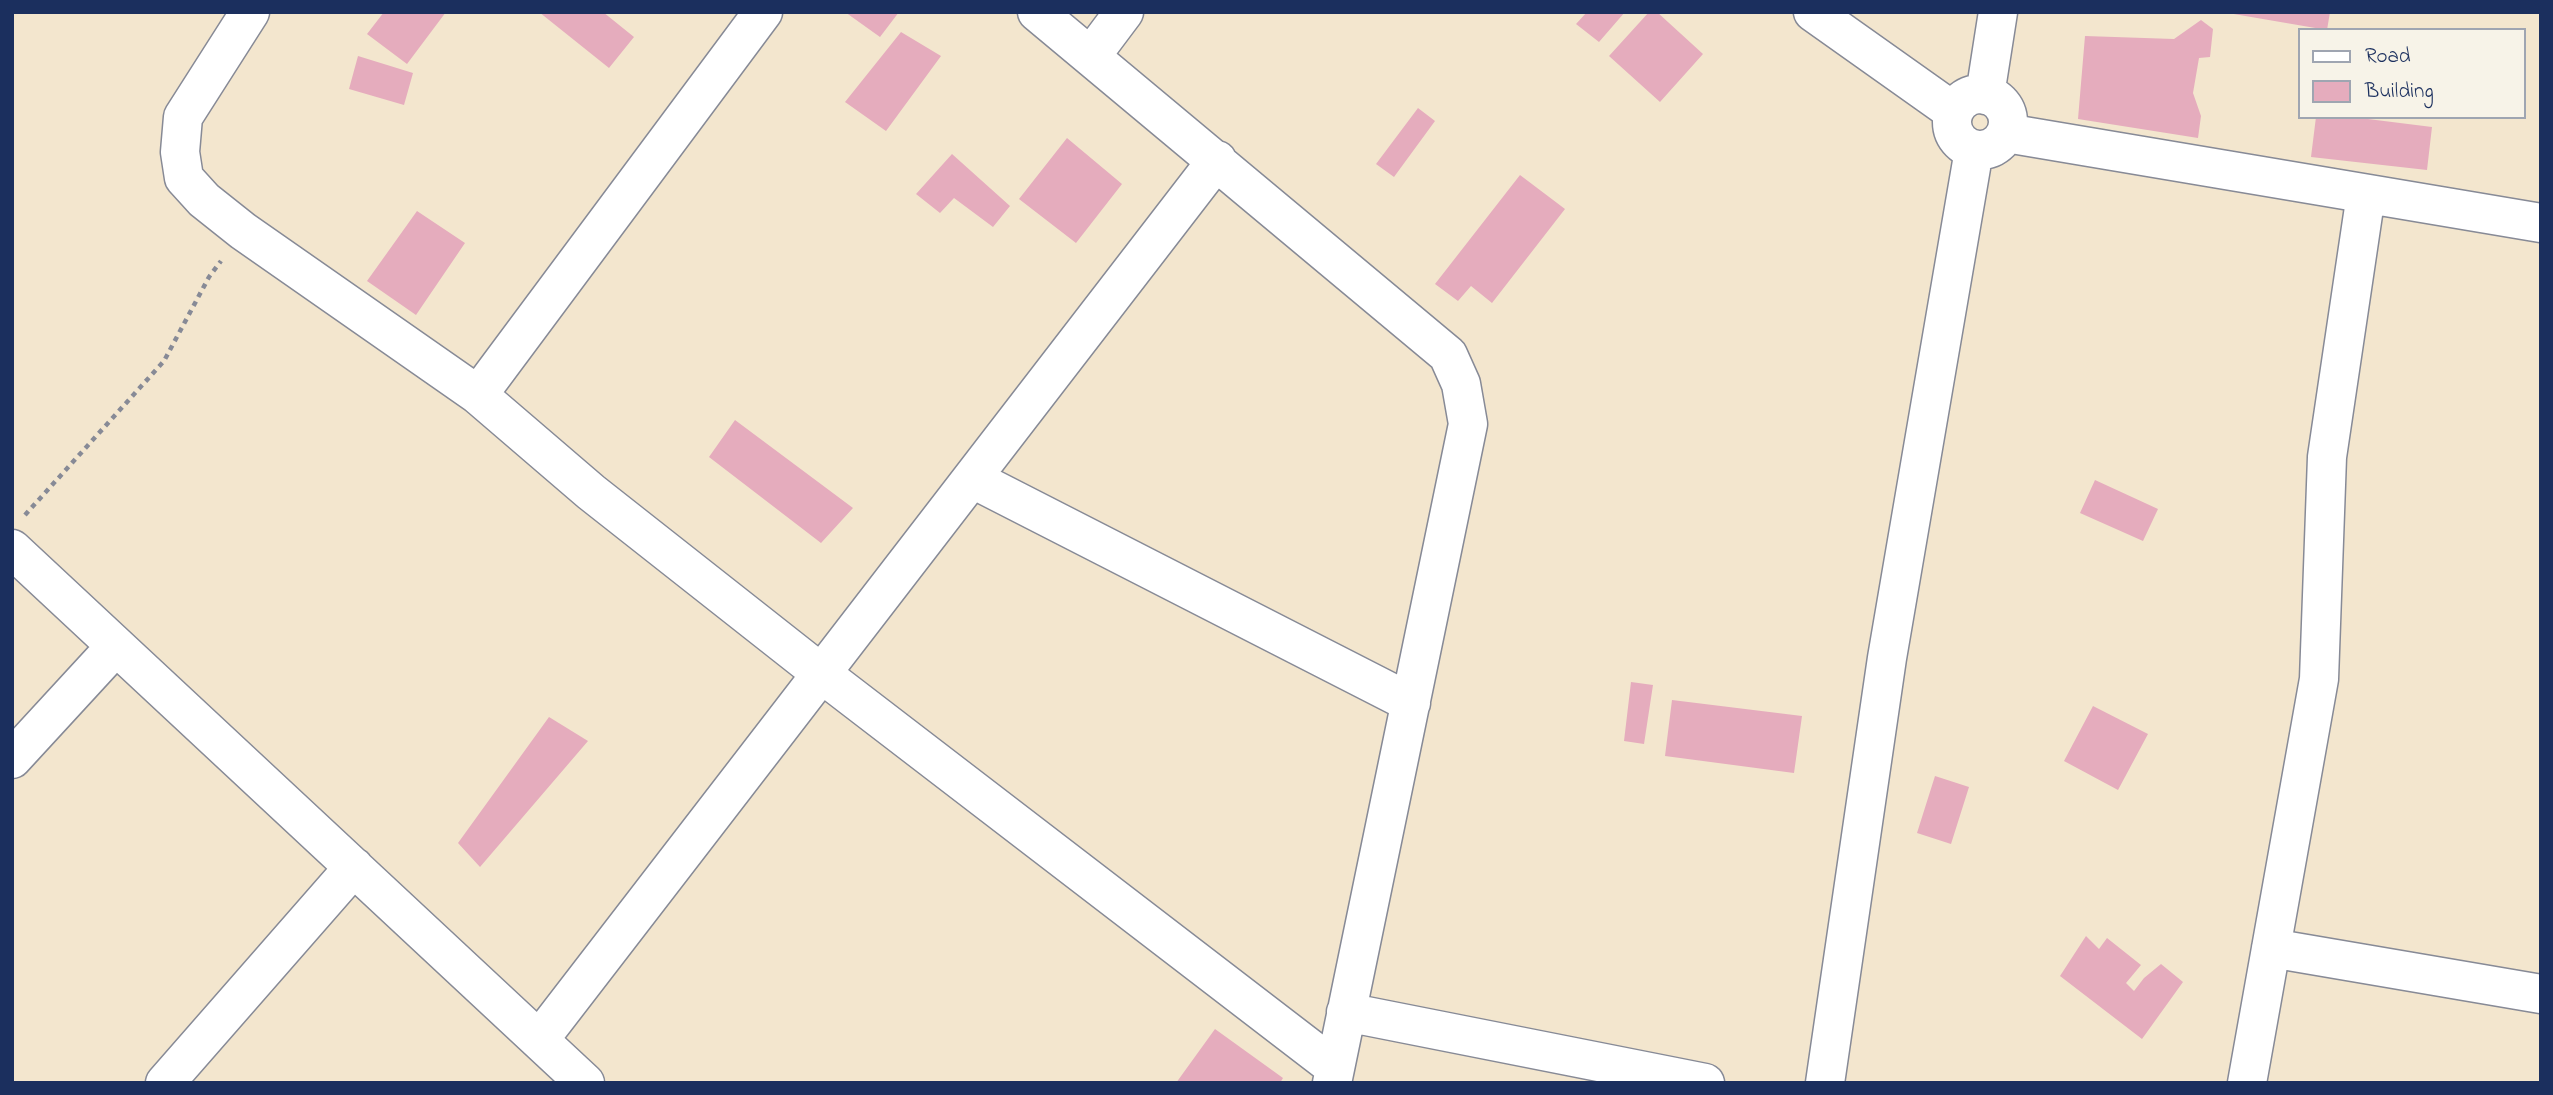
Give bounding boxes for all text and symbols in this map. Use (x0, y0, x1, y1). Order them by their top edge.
legend (2298, 28, 2525, 119)
text: Road (2365, 42, 2411, 72)
text: Building (2365, 77, 2434, 107)

